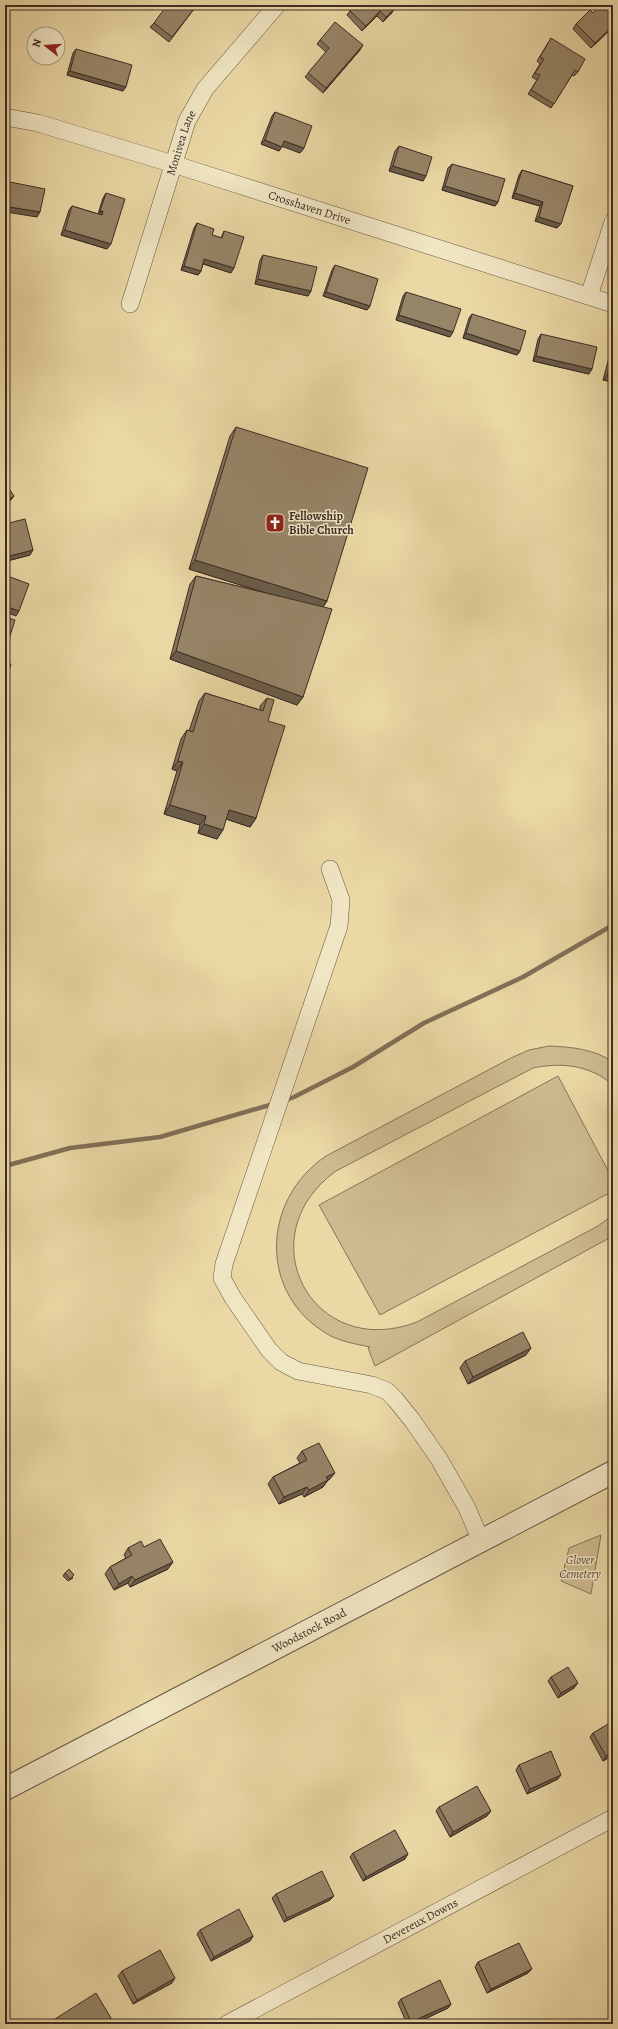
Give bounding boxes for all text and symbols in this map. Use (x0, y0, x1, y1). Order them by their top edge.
north arrow (26, 26, 66, 66)
text: N (29, 37, 45, 49)
street label: Monivea Lane (162, 107, 200, 178)
street label: Crosshaven Drive (266, 187, 353, 228)
place label: Fellowship Bible Church (289, 508, 354, 538)
church icon: Fellowship Bible Church (264, 512, 286, 534)
park label: Glover Cemetery (559, 1552, 602, 1582)
street label: Woodstock Road (268, 1604, 350, 1657)
street label: Devereux Downs (380, 1894, 461, 1947)

